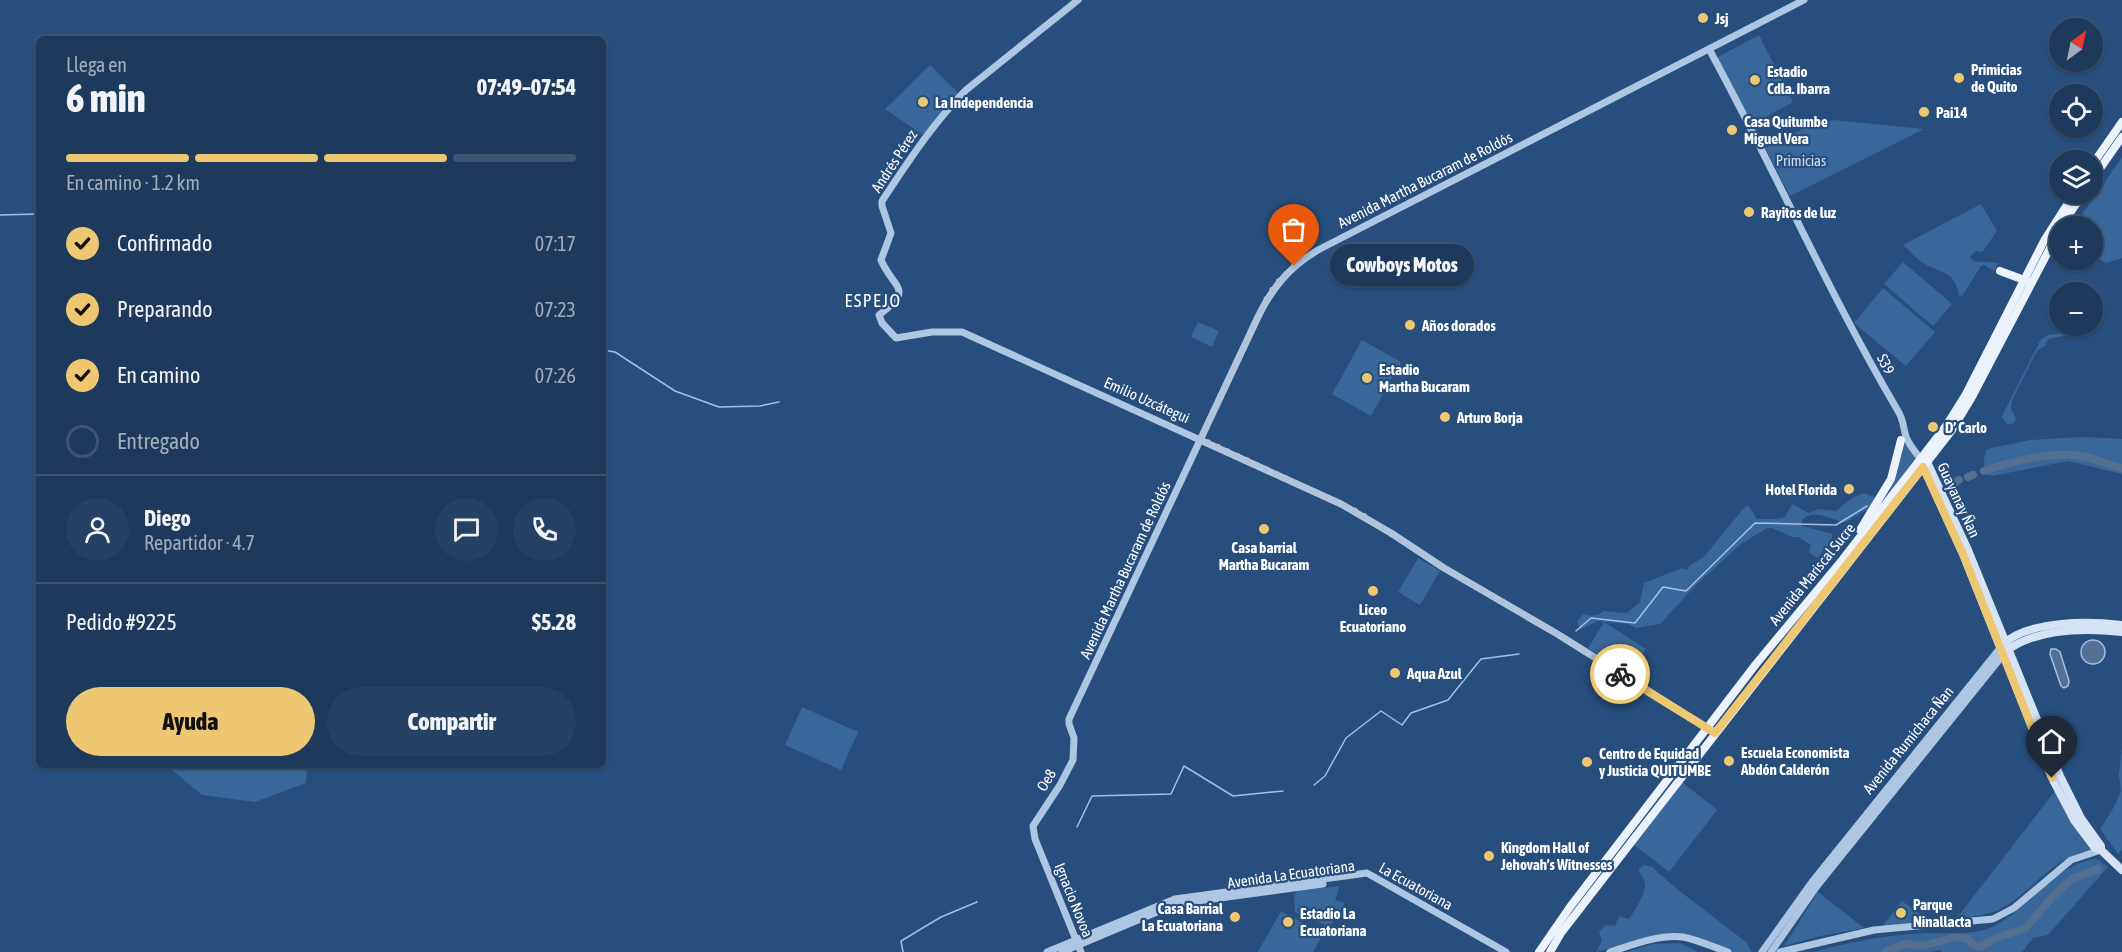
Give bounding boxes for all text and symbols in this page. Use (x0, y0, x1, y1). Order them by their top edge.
place label: Jsj (1714, 10, 1729, 27)
marker: Jsj (1696, 11, 1710, 25)
north arrow (2049, 18, 2103, 72)
map controls (2049, 18, 2103, 336)
text: Llega en (66, 53, 127, 76)
place label: Primicias de Quito (1971, 61, 2022, 95)
place label: Estadio Cdla. Ibarra (1767, 63, 1830, 97)
marker: Primicias de Quito (1952, 71, 1966, 85)
marker: Estadio Cdla. Ibarra (1748, 73, 1762, 87)
text: 07:49–07:54 (477, 74, 576, 100)
text: 6 min (66, 76, 146, 120)
button: locate (2049, 84, 2103, 138)
place label: La Independencia (935, 94, 1033, 111)
marker: La Independencia (916, 95, 930, 109)
place label: Pai14 (1936, 104, 1968, 121)
marker: Pai14 (1917, 105, 1931, 119)
place label: Casa Quitumbe Miguel Vera (1744, 113, 1828, 147)
marker: Casa Quitumbe Miguel Vera (1725, 123, 1739, 137)
street label: Andrés Pérez (868, 126, 921, 195)
street label: Avenida Martha Bucaram de Roldós (1335, 128, 1515, 232)
button: layers (2049, 150, 2103, 204)
park label: Primicias (1776, 152, 1826, 169)
text: En camino · 1.2 km (66, 171, 200, 194)
pin (1268, 204, 1319, 266)
place label: Rayitos de luz (1761, 204, 1837, 221)
marker: Rayitos de luz (1742, 205, 1756, 219)
icon: bag (1277, 213, 1310, 246)
button: + (2049, 216, 2103, 270)
icon: check (66, 227, 99, 260)
text: Confirmado (117, 230, 212, 256)
text: 07:17 (535, 232, 576, 255)
callout: Cowboys Motos (1330, 245, 1474, 287)
text: Cowboys Motos (1346, 253, 1458, 276)
button: − (2049, 282, 2103, 336)
district label: ESPEJO (845, 290, 902, 311)
icon: check (66, 293, 99, 326)
text: Preparando (117, 296, 213, 322)
text: 07:23 (535, 298, 576, 321)
place label: Años dorados (1421, 317, 1496, 334)
marker: Años dorados (1403, 318, 1417, 332)
street label: S39 (1874, 351, 1898, 377)
icon: check (66, 359, 99, 392)
place label: Estadio Martha Bucaram (1379, 361, 1470, 395)
text: En camino (117, 362, 200, 388)
text: 07:26 (535, 364, 576, 387)
marker: Estadio Martha Bucaram (1360, 371, 1374, 385)
street label: Emilio Uzcátegui (1102, 374, 1192, 426)
place label: Arturo Borja (1456, 409, 1523, 426)
marker: Arturo Borja (1438, 410, 1452, 424)
place label: D’ Carlo (1945, 419, 1987, 436)
marker: D’ Carlo (1926, 420, 1940, 434)
text: Entregado (117, 428, 200, 454)
street label: Guayanay Ñan (1934, 460, 1984, 540)
street label: Avenida Martha Bucaram de Roldós (1076, 479, 1174, 661)
place label: Hotel Florida (1765, 481, 1837, 498)
marker: Hotel Florida (1842, 482, 1856, 496)
button: person (66, 498, 129, 561)
button: chat (435, 498, 498, 561)
button: phone (513, 498, 576, 561)
text: Diego (144, 505, 191, 531)
street label: Avenida Mariscal Sucre (1766, 519, 1858, 628)
marker: Casa barrial Martha Bucaram (1257, 522, 1271, 536)
text: Repartidor · 4.7 (144, 531, 255, 554)
place label: Casa barrial Martha Bucaram (1219, 539, 1310, 573)
marker: Liceo Ecuatoriano (1366, 584, 1380, 598)
place label: Liceo Ecuatoriano (1340, 601, 1406, 635)
text: Pedido #9225 (66, 609, 177, 635)
text: $5.28 (532, 609, 576, 635)
courier (1590, 644, 1650, 704)
icon: bike (1604, 658, 1637, 691)
place label: Aqua Azul (1406, 665, 1463, 682)
marker: Aqua Azul (1388, 666, 1402, 680)
street label: Avenida Rumichaca Ñan (1859, 683, 1957, 797)
button: Ayuda (66, 687, 315, 756)
button: Compartir (327, 687, 576, 756)
pin (2026, 716, 2077, 778)
icon: home (2035, 725, 2068, 758)
place label: Escuela Economista Abdón Calderón (1740, 744, 1849, 778)
place label: Centro de Equidad y Justicia QUITUMBE (1599, 745, 1711, 779)
marker: Escuela Economista Abdón Calderón (1722, 754, 1736, 768)
marker: Centro de Equidad y Justicia QUITUMBE (1580, 755, 1594, 769)
street label: Oe8 (1033, 766, 1059, 794)
place label: Kingdom Hall of Jehovah’s Witnesses (1500, 839, 1613, 873)
marker: Kingdom Hall of Jehovah’s Witnesses (1482, 849, 1496, 863)
street label: Avenida La Ecuatoriana (1226, 857, 1356, 891)
street label: La Ecuatoriana (1376, 859, 1456, 913)
street label: Ignacio Novoa (1051, 860, 1097, 940)
place label: Parque Ninallacta (1913, 896, 1971, 930)
place label: Casa Barrial La Ecuatoriana (1142, 900, 1224, 934)
place label: Estadio La Ecuatoriana (1300, 905, 1367, 939)
marker: Parque Ninallacta (1894, 906, 1908, 920)
marker: Casa Barrial La Ecuatoriana (1228, 910, 1242, 924)
marker: Estadio La Ecuatoriana (1281, 915, 1295, 929)

